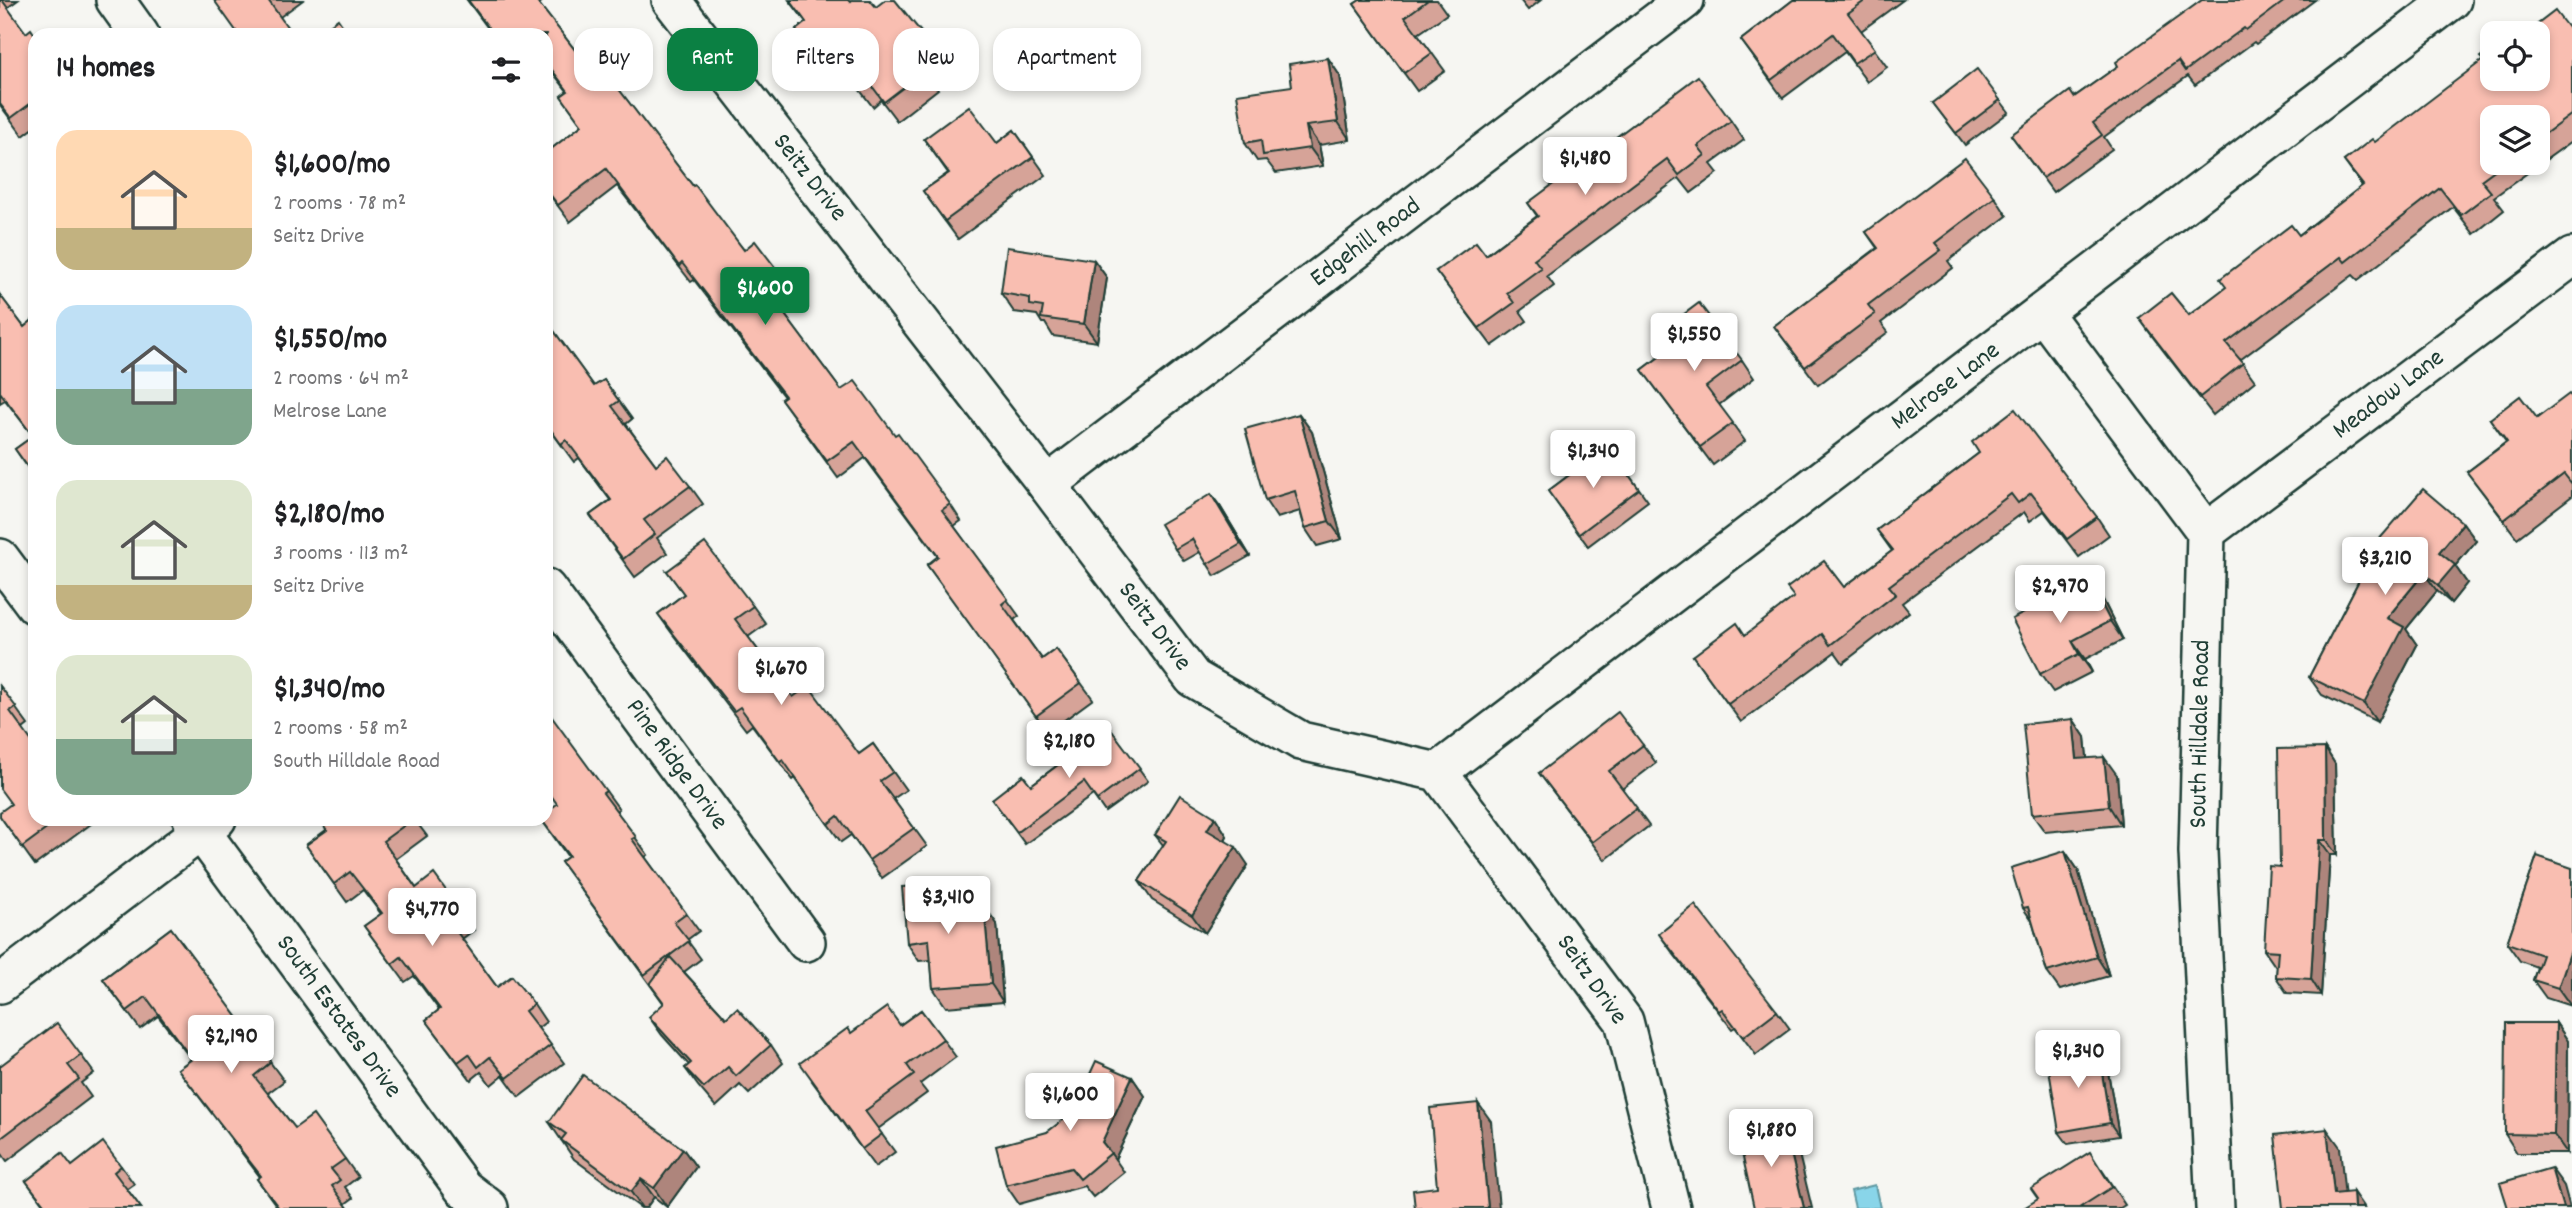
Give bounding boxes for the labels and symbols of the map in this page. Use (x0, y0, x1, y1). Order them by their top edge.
street label: Seitz Drive (763, 126, 855, 230)
pin: $1,480 (1528, 138, 1642, 197)
street label: Edgehill Road (1303, 189, 1429, 297)
pin: $1,600 (708, 268, 822, 327)
pin: $1,550 (1637, 314, 1751, 373)
street label: Melrose Lane (1883, 333, 2009, 441)
street label: Meadow Lane (2325, 341, 2453, 449)
pin: $1,340 (1536, 430, 1650, 490)
pin: $3,210 (2328, 538, 2442, 597)
pin: $2,970 (2003, 566, 2117, 625)
street label: Seitz Drive (1108, 575, 1200, 679)
street label: South Hilldale Road (2181, 639, 2221, 829)
pin: $1,670 (724, 648, 838, 707)
street label: Pine Ridge Drive (616, 692, 736, 838)
pin: $2,180 (1012, 720, 1126, 780)
pin: $3,410 (891, 876, 1005, 936)
pin: $4,770 (375, 888, 489, 948)
street label: Seitz Drive (1546, 927, 1636, 1033)
street label: South Estates Drive (266, 928, 410, 1106)
pin: $2,190 (174, 1016, 288, 1075)
pin: $1,340 (2021, 1030, 2135, 1090)
pin: $1,600 (1013, 1074, 1127, 1133)
pin: $1,880 (1714, 1110, 1828, 1169)

